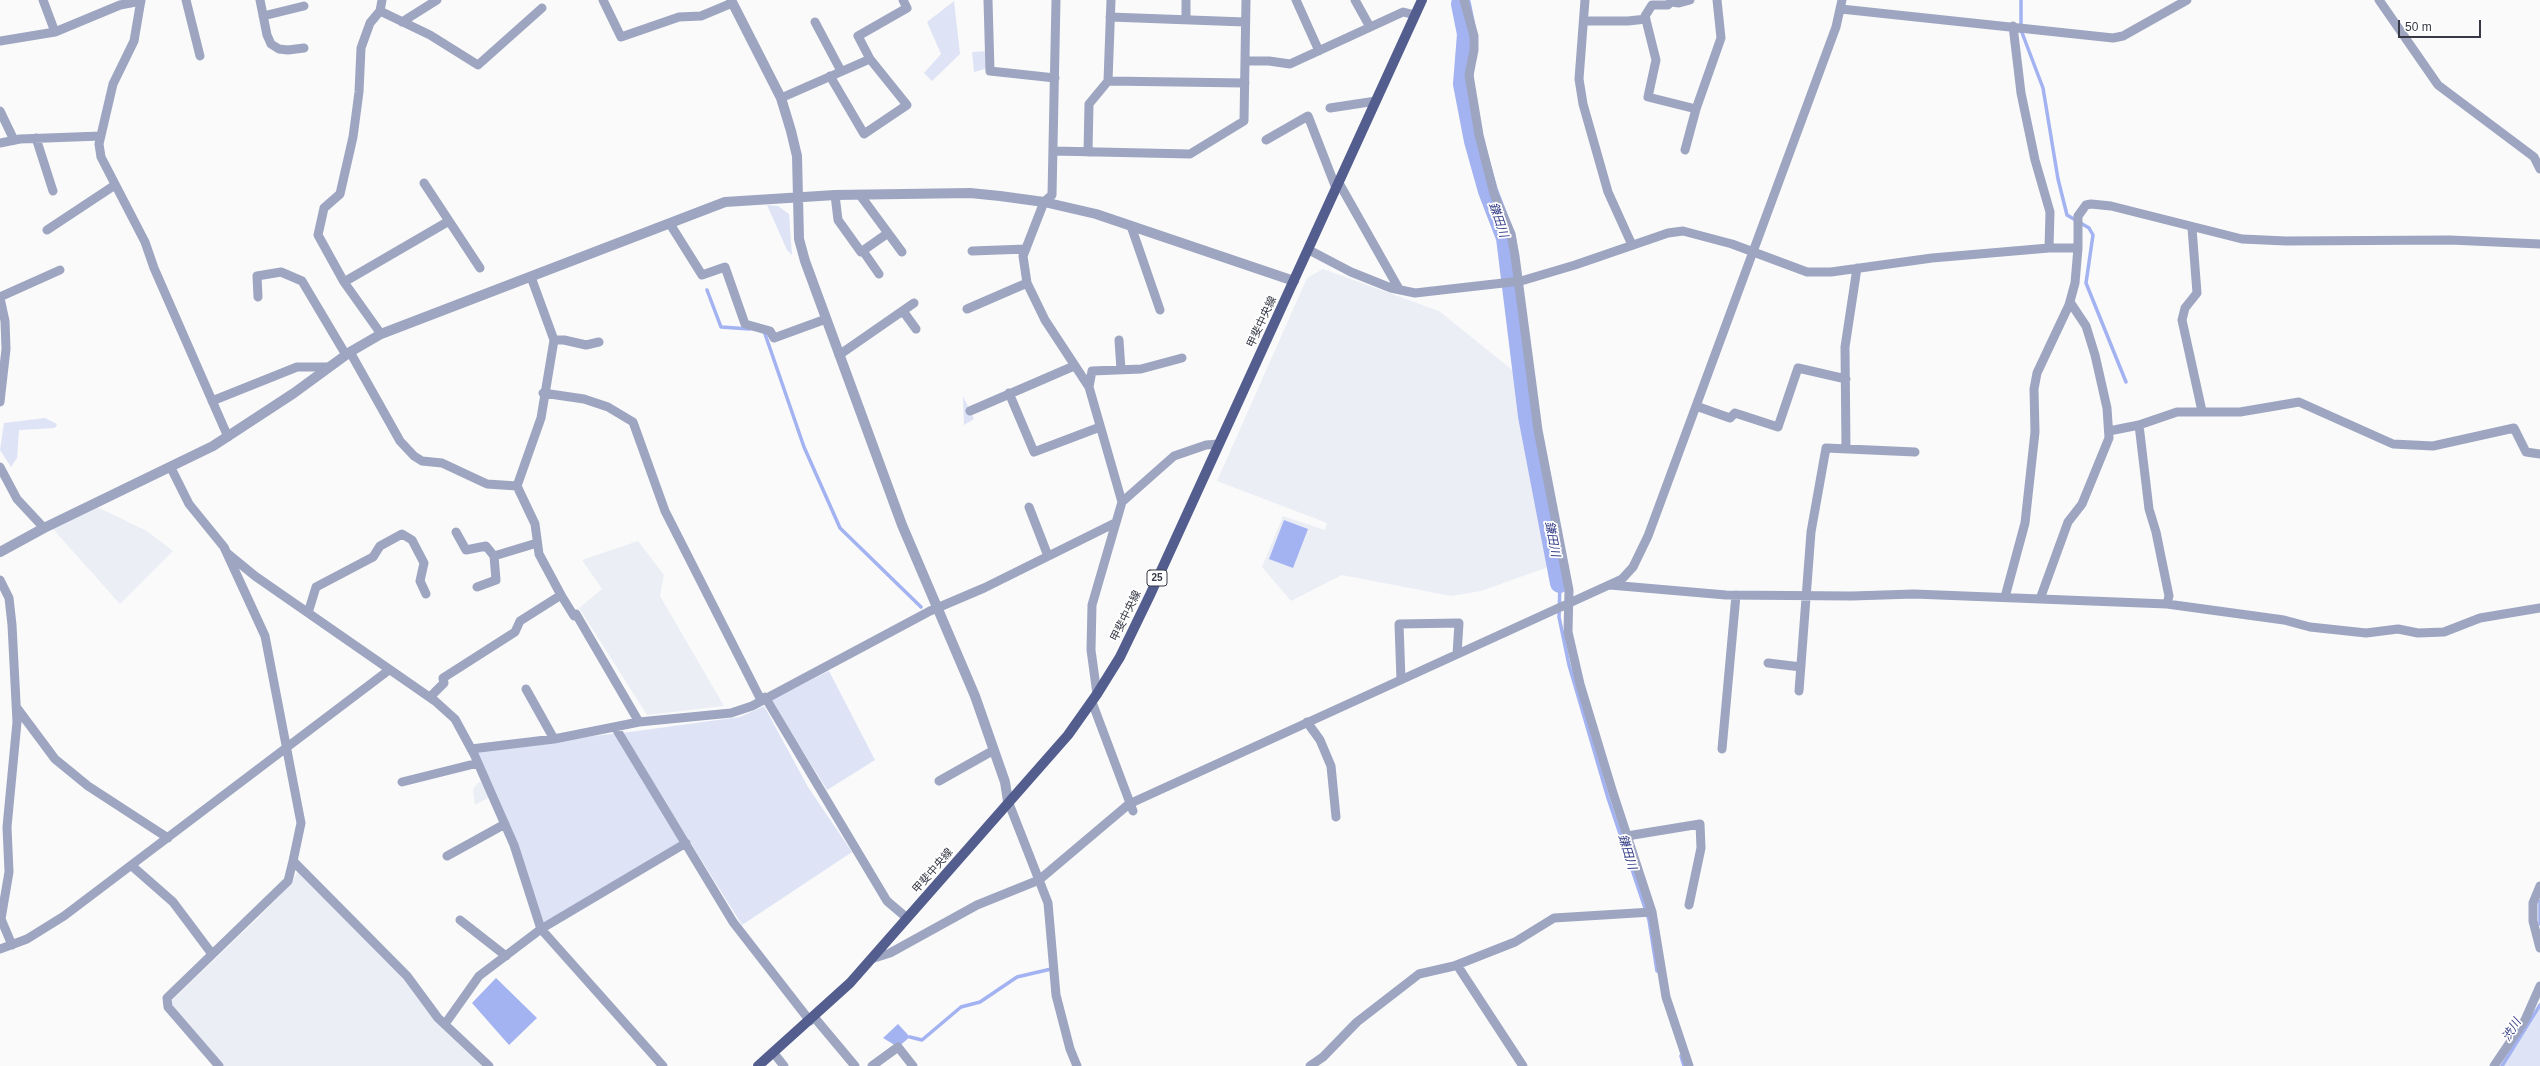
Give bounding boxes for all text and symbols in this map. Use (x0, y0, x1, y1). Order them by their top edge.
scale bar (2400, 12, 2483, 38)
text: 50 m (2405, 20, 2432, 34)
water label: 鎌田川 (1485, 201, 1511, 239)
street label: 甲斐中央線 (1244, 294, 1280, 350)
water label: 鎌田川 (1541, 520, 1563, 558)
road number: 25 (1147, 570, 1167, 586)
street label: 甲斐中央線 (1108, 588, 1144, 644)
water label: 鎌田川 (1615, 833, 1639, 871)
street label: 甲斐中央線 (910, 846, 956, 896)
water label: 渋川 (2500, 1016, 2524, 1044)

